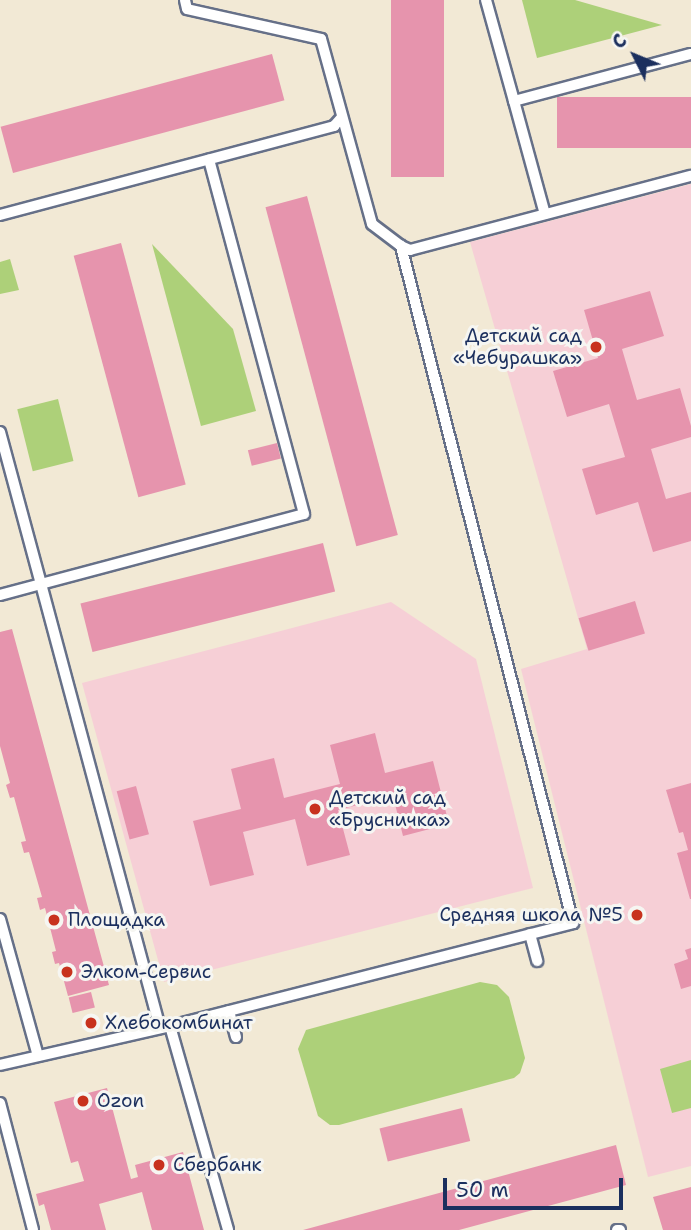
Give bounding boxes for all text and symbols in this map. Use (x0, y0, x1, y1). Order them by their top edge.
north arrow (600, 21, 670, 91)
text: С (606, 29, 632, 54)
place label: Детский сад «Чебурашка» (453, 325, 582, 369)
marker: Детский сад «Чебурашка» (588, 339, 604, 355)
place label: Детский сад «Брусничка» (329, 787, 450, 831)
marker: Детский сад «Брусничка» (307, 801, 323, 817)
place label: Средняя школа №5 (439, 904, 623, 926)
marker: Средняя школа №5 (629, 907, 645, 923)
place label: Площадка (68, 909, 165, 931)
marker: Площадка (46, 912, 62, 928)
place label: Элком-Сервис (81, 961, 211, 983)
marker: Элком-Сервис (59, 964, 75, 980)
place label: Хлебокомбинат (105, 1012, 253, 1034)
marker: Хлебокомбинат (83, 1015, 99, 1031)
place label: Ozon (97, 1090, 144, 1112)
marker: Ozon (75, 1093, 91, 1109)
place label: Сбербанк (173, 1154, 262, 1176)
marker: Сбербанк (151, 1157, 167, 1173)
scale bar (446, 1164, 626, 1208)
text: 50 m (456, 1176, 509, 1204)

